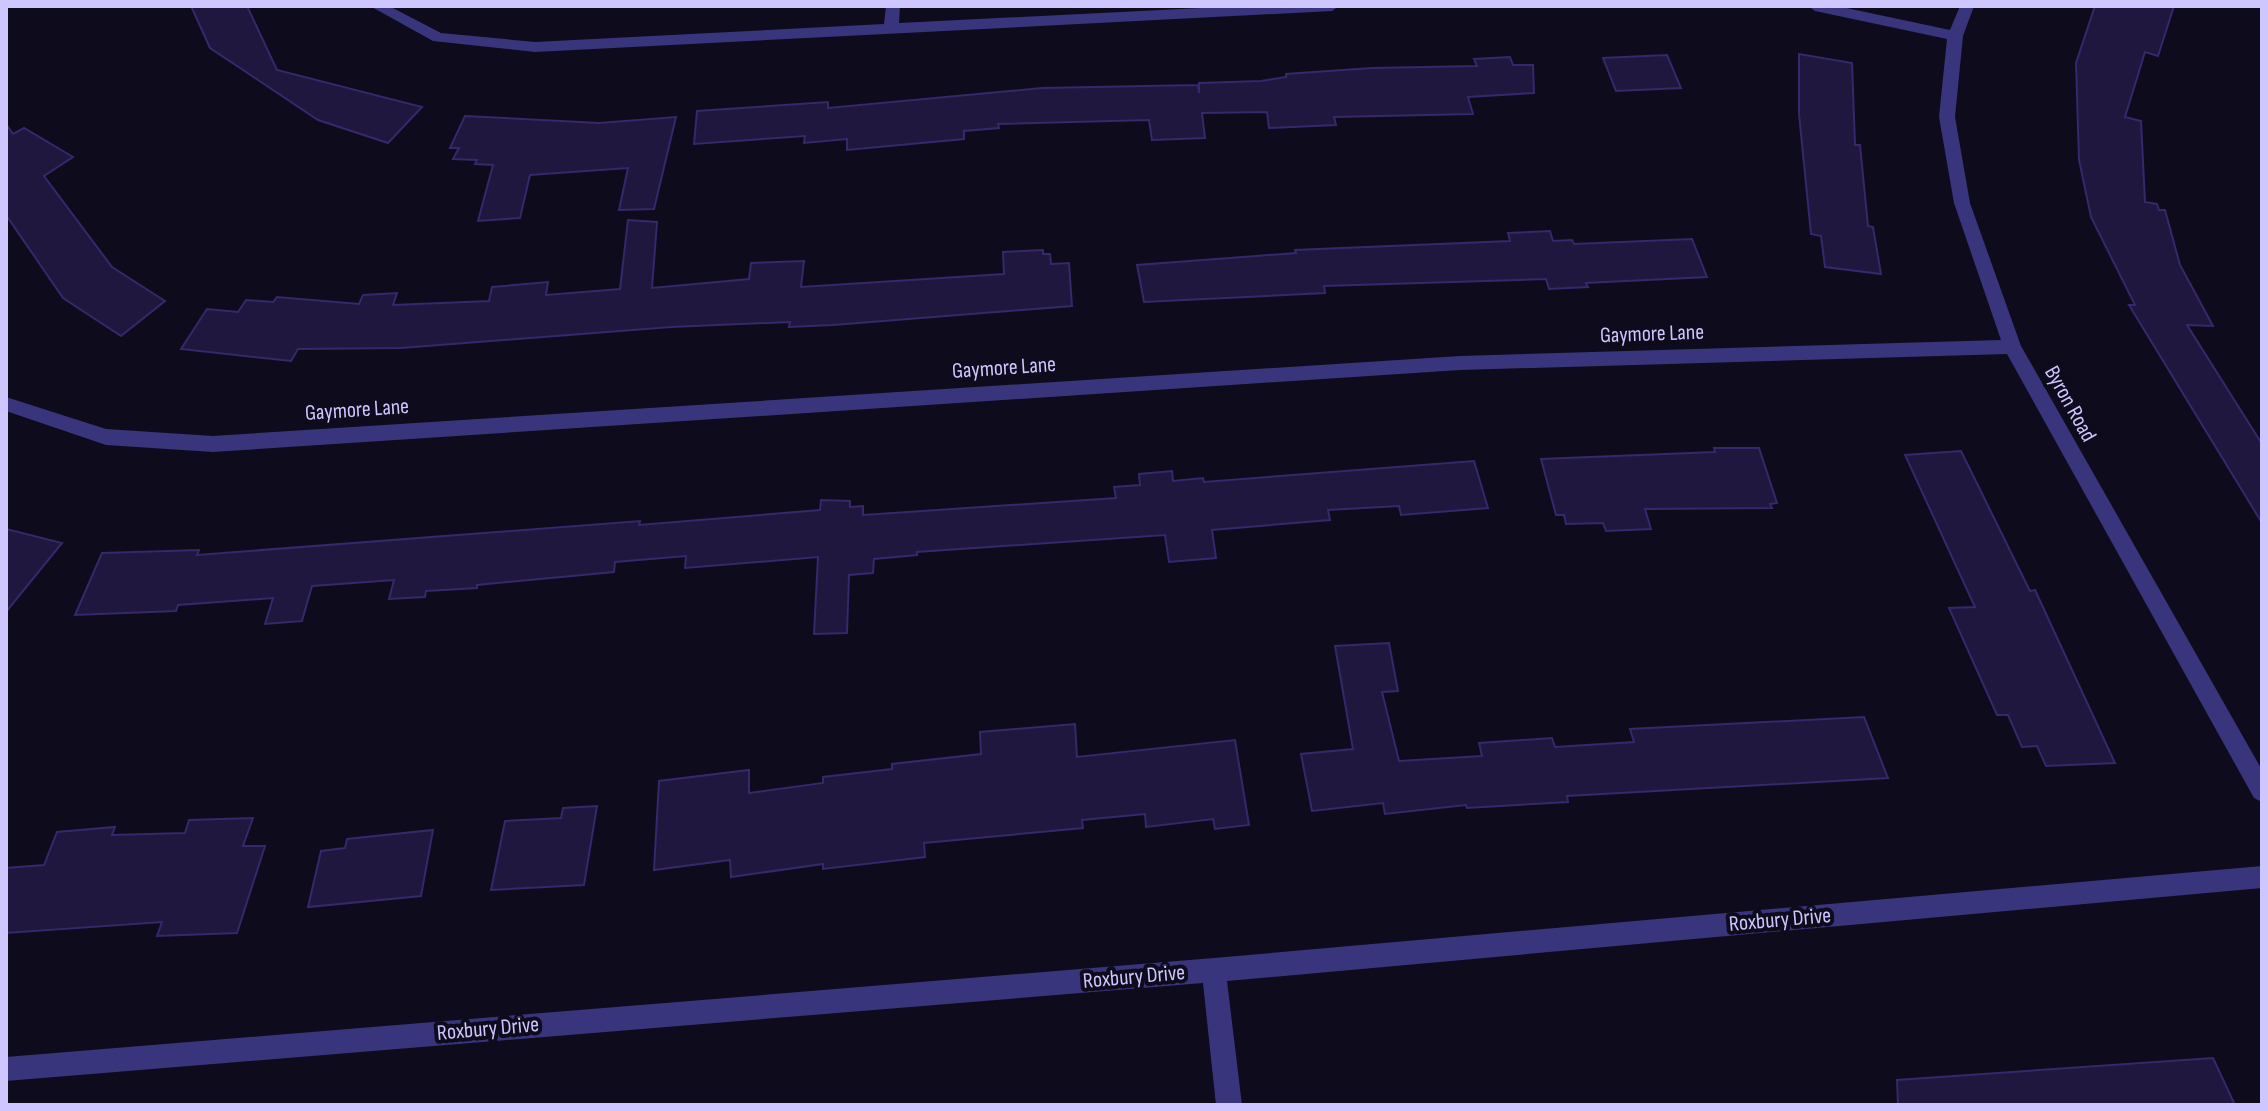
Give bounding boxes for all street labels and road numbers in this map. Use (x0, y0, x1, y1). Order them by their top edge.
street label: Gaymore Lane (1600, 319, 1704, 349)
street label: Gaymore Lane (951, 351, 1057, 385)
street label: Byron Road (2038, 361, 2102, 447)
street label: Gaymore Lane (304, 393, 410, 427)
street label: Roxbury Drive (1728, 902, 1832, 938)
street label: Roxbury Drive (1082, 959, 1186, 995)
street label: Roxbury Drive (436, 1011, 540, 1047)

